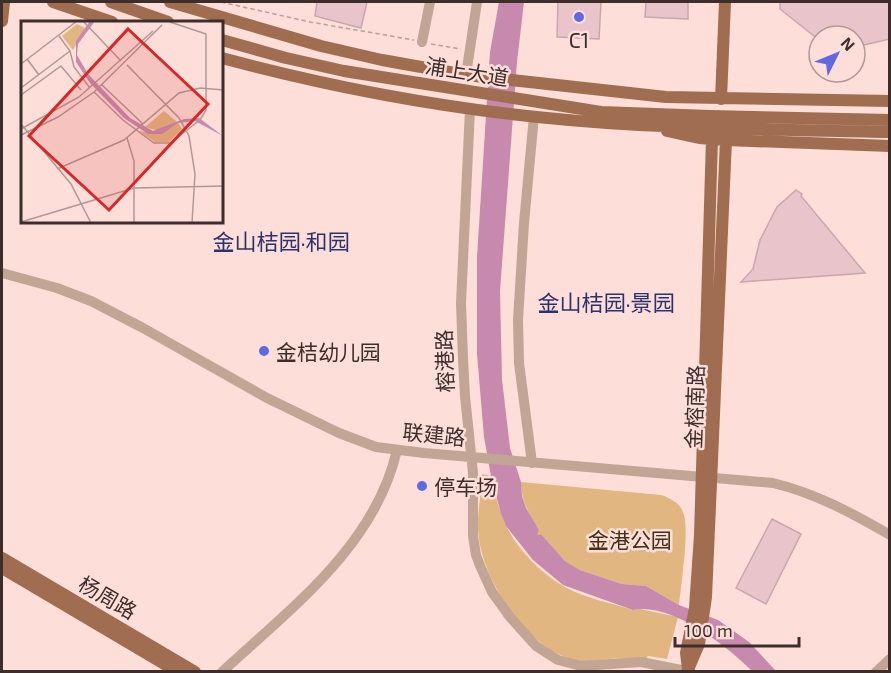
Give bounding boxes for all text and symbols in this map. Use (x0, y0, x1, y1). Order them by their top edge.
marker: C1 (572, 10, 586, 24)
inset map (21, 21, 224, 224)
north arrow (807, 24, 867, 84)
place label: C1 (569, 27, 589, 52)
text: N (837, 33, 859, 54)
street label: 浦上大道 (424, 52, 510, 90)
district label: 金山桔园·和园 (212, 228, 350, 254)
district label: 金山桔园·景园 (537, 289, 675, 315)
street label: 榕港路 (430, 329, 458, 393)
place label: 金桔幼儿园 (276, 339, 381, 364)
marker: 金桔幼儿园 (257, 344, 271, 358)
street label: 金榕南路 (680, 365, 708, 449)
street label: 联建路 (401, 418, 467, 450)
place label: 停车场 (434, 474, 497, 499)
marker: 停车场 (415, 479, 429, 493)
park label: 金港公园 (588, 527, 672, 552)
street label: 杨周路 (74, 570, 142, 624)
scale bar (675, 610, 800, 648)
text: 100 m (684, 619, 733, 641)

